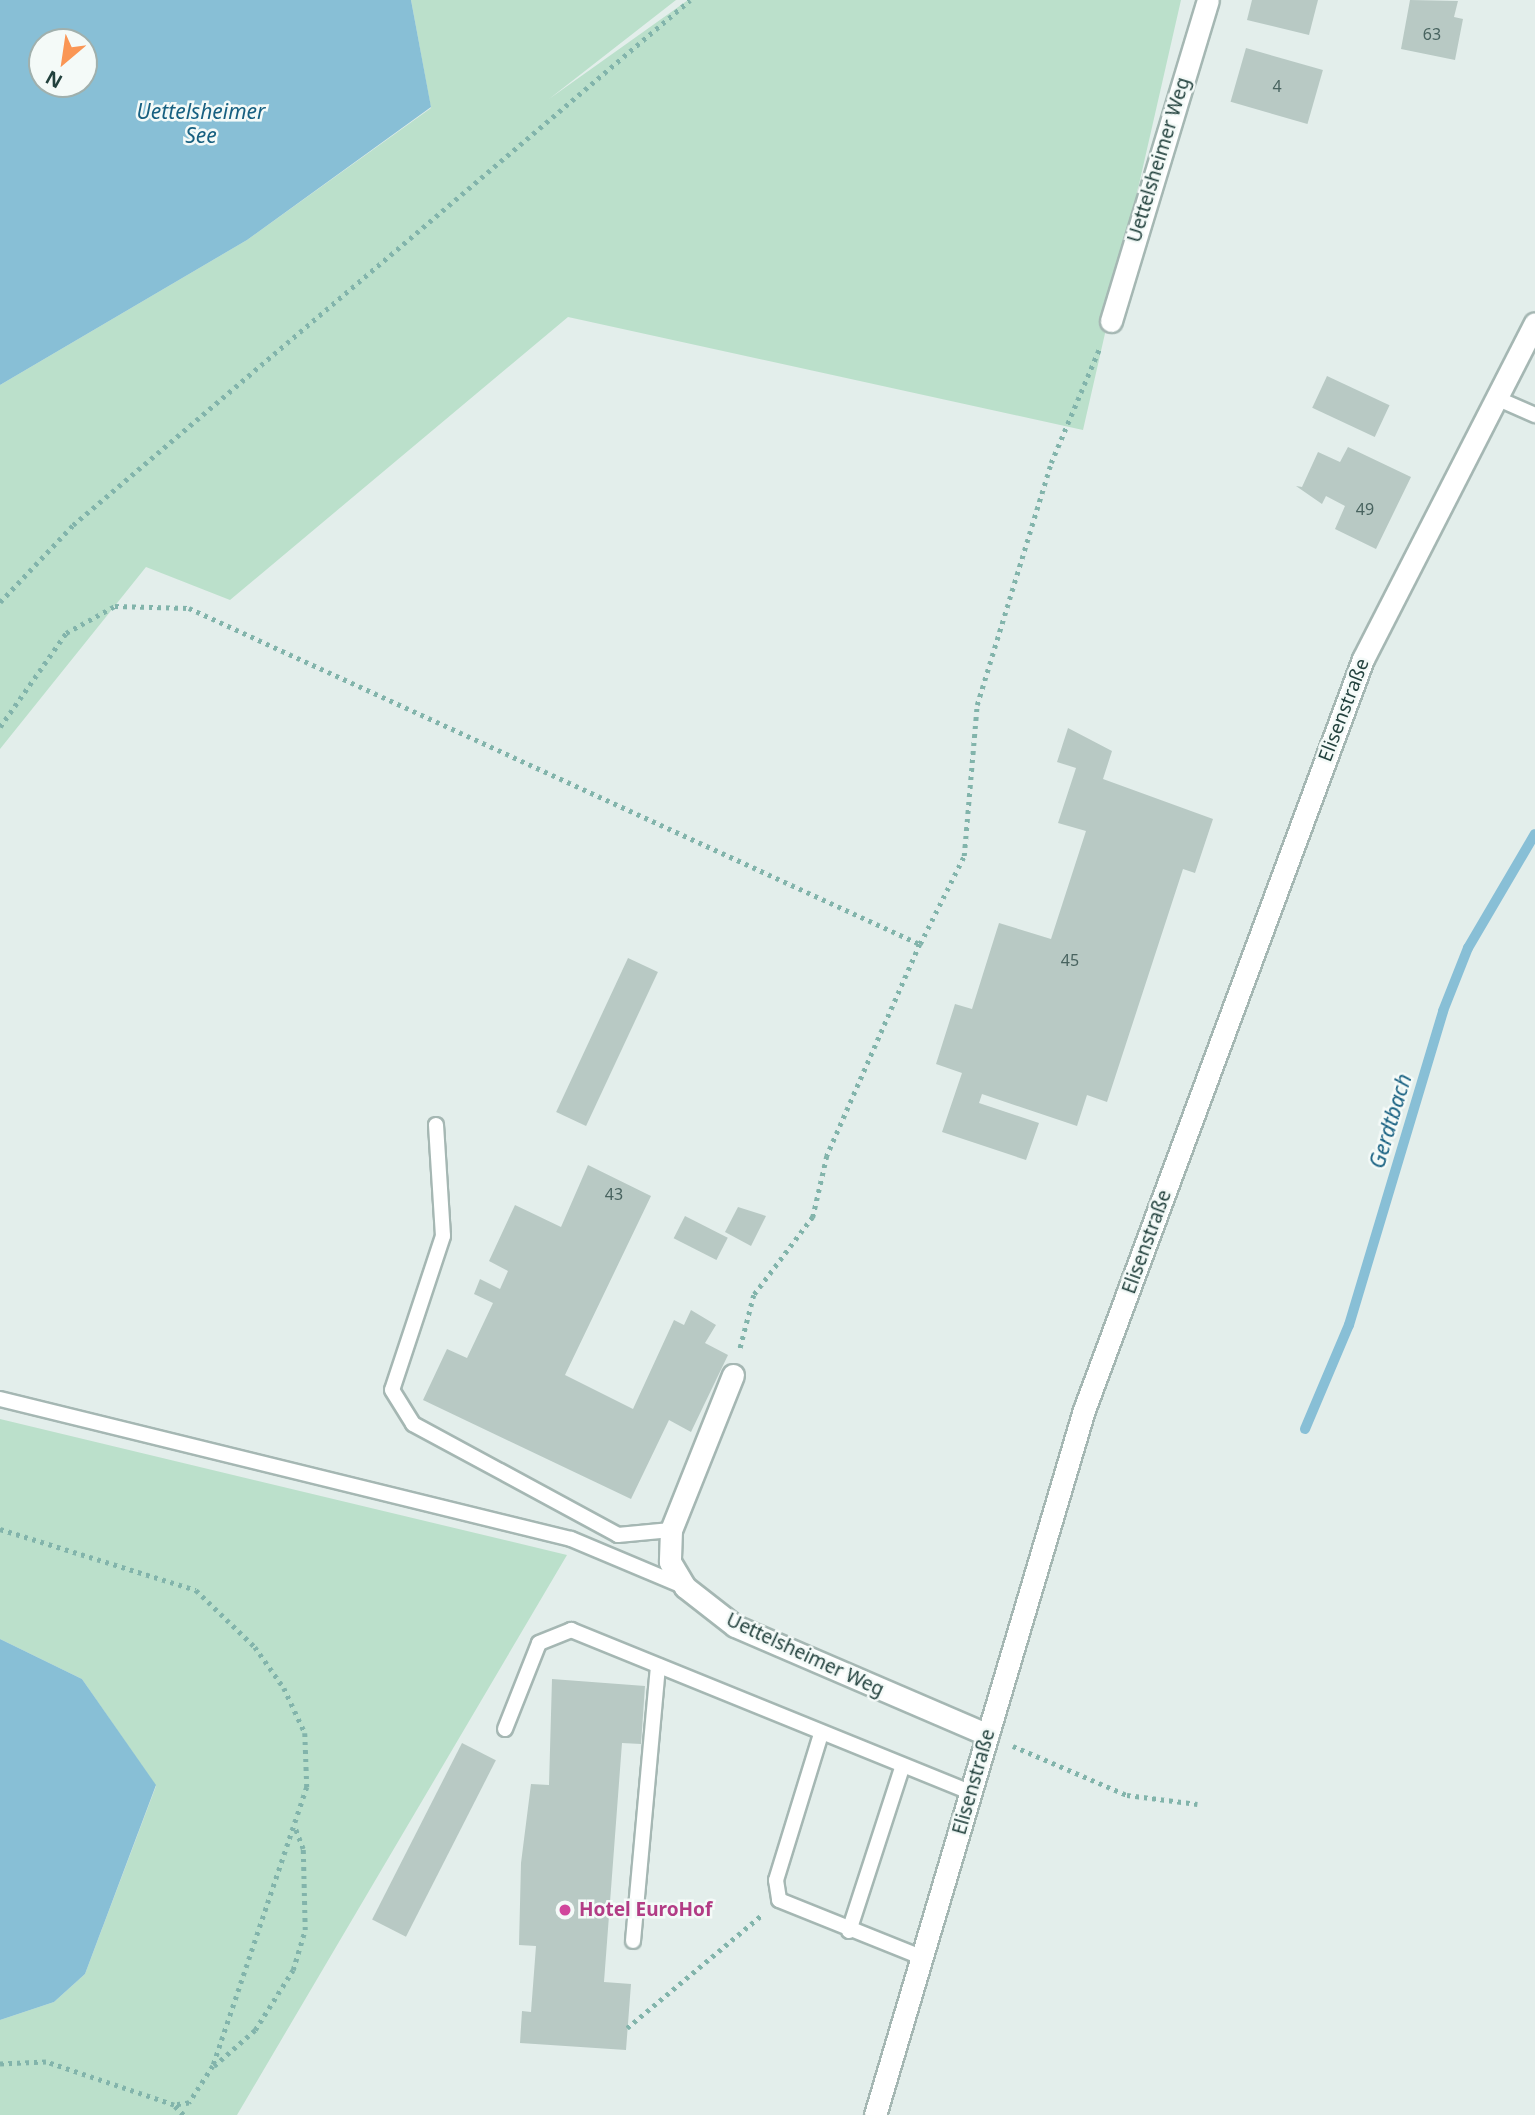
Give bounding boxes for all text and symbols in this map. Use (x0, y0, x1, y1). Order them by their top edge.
house number: 63 (1423, 24, 1441, 44)
north arrow (28, 28, 98, 98)
text: N (41, 65, 67, 95)
street label: Uettelsheimer Weg (1123, 75, 1195, 245)
house number: 4 (1272, 76, 1282, 96)
water label: Uettelsheimer See (137, 98, 265, 148)
house number: 49 (1356, 499, 1374, 519)
street label: Elisenstraße (1314, 655, 1374, 765)
house number: 45 (1061, 950, 1079, 970)
water label: Gerdtbach (1364, 1071, 1416, 1171)
house number: 43 (605, 1184, 623, 1204)
street label: Elisenstraße (1118, 1187, 1176, 1297)
street label: Uettelsheimer Weg (723, 1608, 887, 1702)
street label: Elisenstraße (948, 1727, 1000, 1837)
place label: Hotel EuroHof (579, 1899, 712, 1921)
marker: Hotel EuroHof (557, 1902, 573, 1918)

